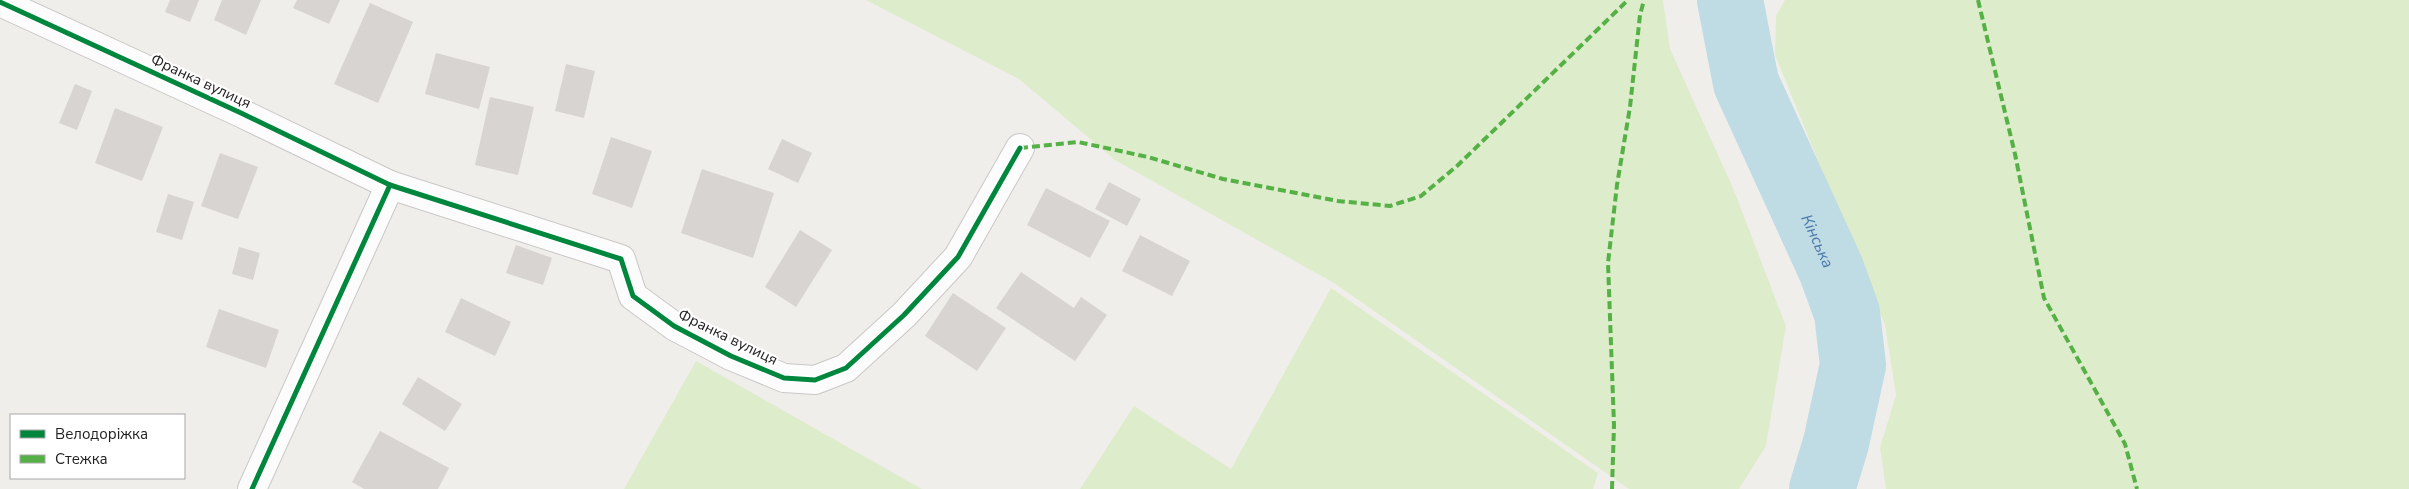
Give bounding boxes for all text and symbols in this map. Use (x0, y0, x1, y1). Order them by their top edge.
street label: Франка вулиця (148, 49, 254, 113)
water label: Кінська (1795, 211, 1839, 272)
street label: Франка вулиця (675, 304, 781, 370)
legend (10, 414, 185, 479)
text: Велодоріжка (55, 424, 148, 444)
text: Стежка (55, 449, 108, 469)

